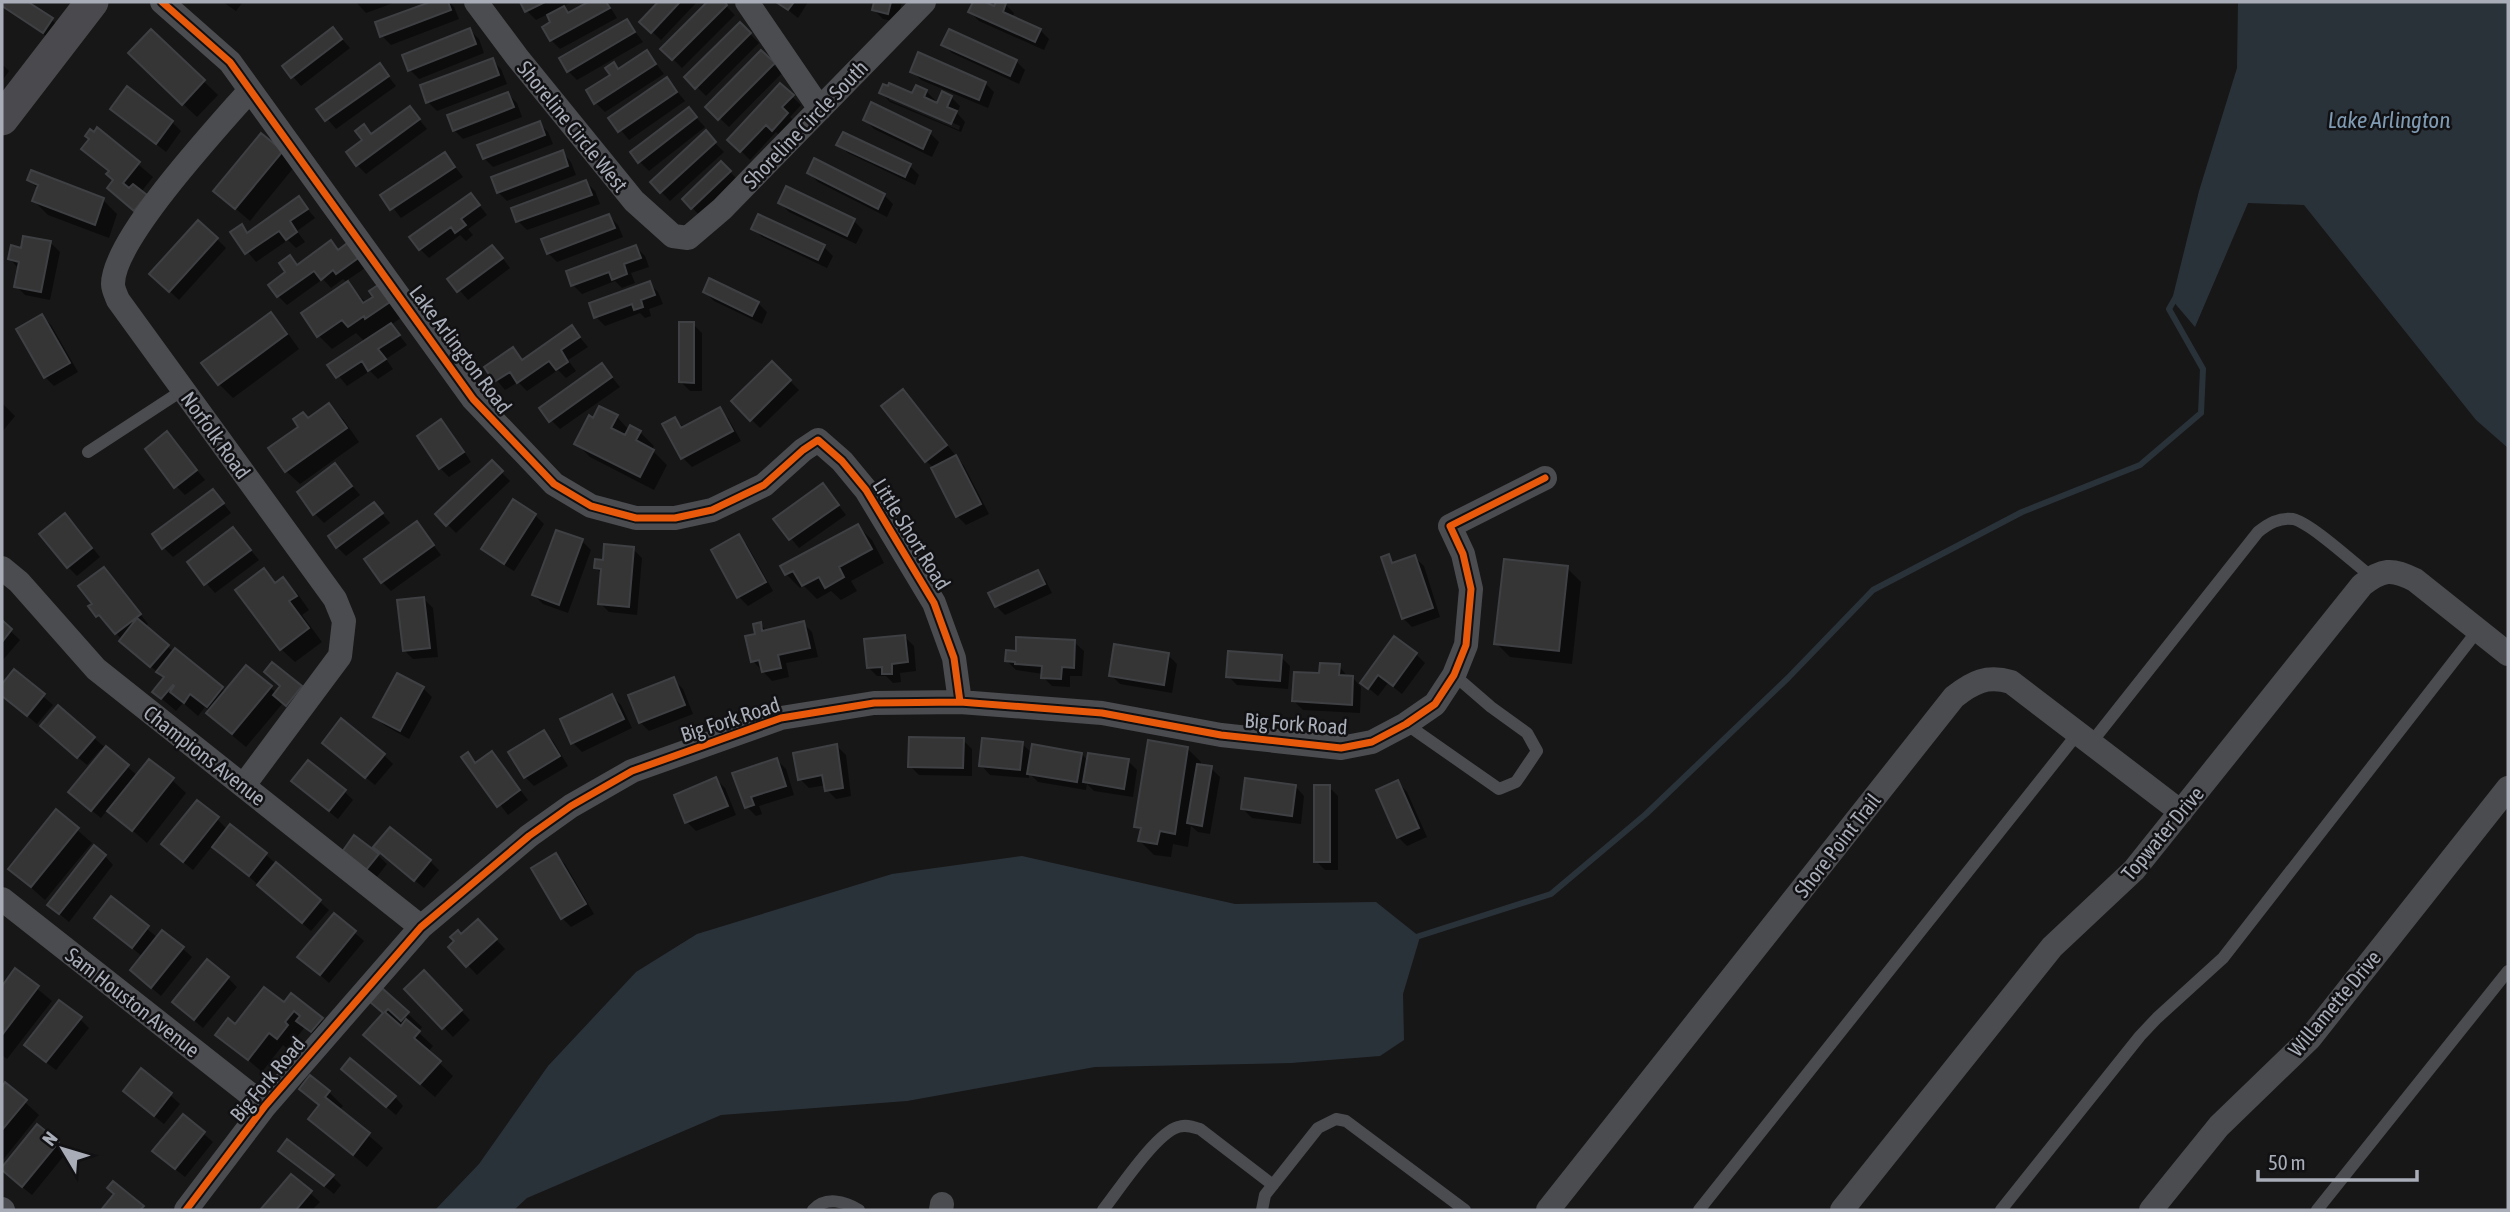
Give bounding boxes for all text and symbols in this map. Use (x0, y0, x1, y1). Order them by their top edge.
street label: Shoreline Circle South (738, 55, 872, 193)
street label: Shoreline Circle West (513, 56, 633, 196)
water label: Lake Arlington (2328, 107, 2450, 133)
street label: Lake Arlington Road (405, 280, 517, 418)
street label: Norfolk Road (176, 387, 256, 483)
street label: Little Short Road (868, 474, 956, 594)
street label: Big Fork Road (677, 692, 783, 746)
street label: Champions Avenue (139, 700, 271, 810)
street label: Big Fork Road (1244, 707, 1348, 739)
street label: Topwater Drive (2116, 781, 2208, 885)
street label: Shore Point Trail (1789, 788, 1885, 902)
street label: Sam Houston Avenue (61, 942, 205, 1062)
street label: Willamette Drive (2283, 945, 2385, 1061)
street label: Big Fork Road (225, 1032, 309, 1126)
north arrow (28, 1114, 98, 1184)
text: N (37, 1127, 62, 1150)
scale bar (2258, 1138, 2417, 1182)
text: 50 m (2268, 1150, 2306, 1174)

